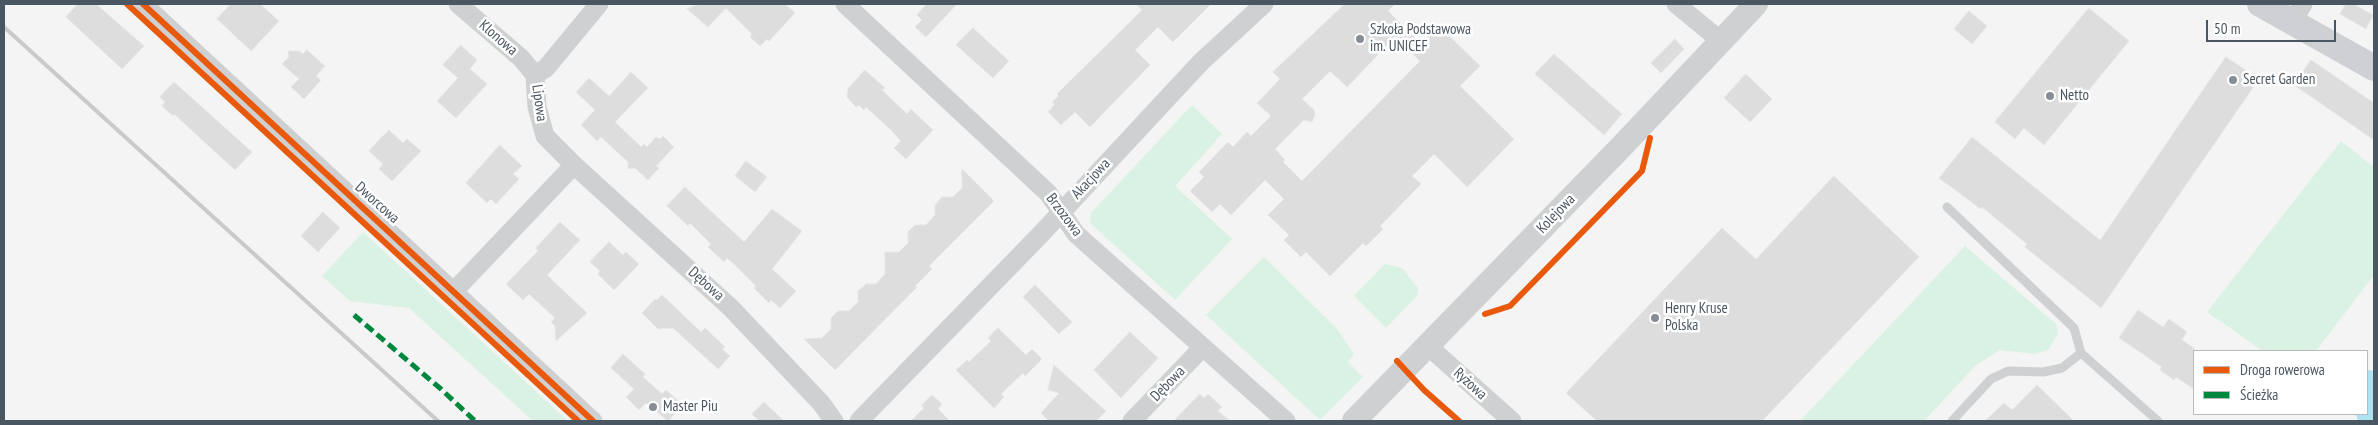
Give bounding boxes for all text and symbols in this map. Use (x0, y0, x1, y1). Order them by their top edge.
scale bar (2208, 10, 2338, 42)
street label: Klonowa (475, 16, 521, 60)
text: 50 m (2214, 19, 2240, 38)
place label: Szkoła Podstawowa im. UNICEF (1370, 21, 1471, 56)
marker: Szkoła Podstawowa im. UNICEF (1354, 33, 1366, 45)
place label: Secret Garden (2243, 71, 2315, 89)
marker: Secret Garden (2227, 74, 2239, 86)
street label: Lipowa (527, 83, 551, 123)
place label: Netto (2060, 87, 2089, 105)
marker: Netto (2044, 90, 2056, 102)
street label: Akacjowa (1068, 155, 1114, 203)
street label: Dworcowa (351, 178, 403, 228)
street label: Brzozowa (1042, 190, 1086, 240)
street label: Kolejowa (1533, 191, 1579, 237)
street label: Dębowa (684, 263, 728, 305)
place label: Henry Kruse Polska (1665, 300, 1728, 335)
marker: Henry Kruse Polska (1649, 312, 1661, 324)
legend (2193, 350, 2368, 415)
text: Droga rowerowa (2240, 360, 2325, 379)
street label: Dębowa (1147, 363, 1189, 405)
street label: Ryżowa (1450, 364, 1490, 404)
text: Ścieżka (2240, 385, 2278, 404)
place label: Master Piu (663, 398, 718, 416)
marker: Master Piu (647, 401, 659, 413)

